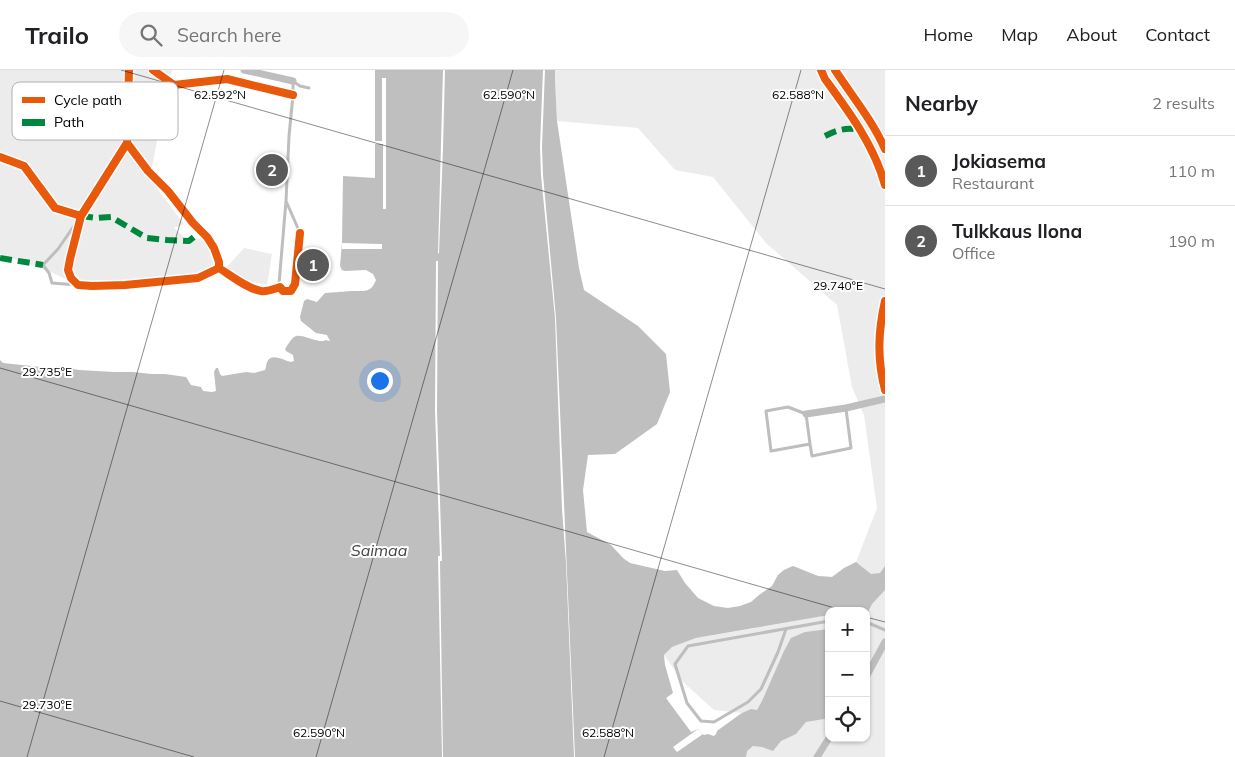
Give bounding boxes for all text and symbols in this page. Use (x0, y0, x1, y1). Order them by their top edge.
search box (119, 12, 469, 57)
text: Trailo (25, 20, 89, 50)
icon: search (137, 21, 165, 49)
text: Search here (177, 23, 281, 47)
text: Home (923, 23, 973, 46)
text: Map (1001, 23, 1038, 46)
text: About (1066, 23, 1117, 46)
text: Contact (1145, 23, 1210, 46)
legend (12, 82, 178, 140)
text: 62.592°N (194, 87, 246, 102)
text: 62.590°N (483, 87, 535, 102)
text: 62.588°N (772, 87, 824, 102)
text: Nearby (905, 90, 978, 116)
text: Cycle path (54, 91, 122, 109)
text: 2 results (1152, 93, 1215, 113)
text: Path (54, 113, 84, 131)
text: Jokiasema (952, 149, 1046, 173)
pin: 2 (256, 151, 288, 189)
text: 1 (916, 161, 926, 181)
text: 110 m (1168, 161, 1215, 181)
text: Restaurant (952, 173, 1034, 193)
text: Tulkkaus Ilona (952, 219, 1082, 243)
text: 2 (916, 231, 926, 251)
text: 190 m (1168, 231, 1215, 251)
text: Office (952, 243, 995, 263)
pin: 1 (297, 246, 329, 284)
text: 29.740°E (813, 278, 863, 293)
text: 29.735°E (22, 364, 72, 379)
your location (367, 368, 393, 394)
water label: Saimaa (351, 540, 408, 560)
map controls (825, 607, 870, 742)
button: + (825, 607, 870, 652)
button: − (825, 652, 870, 697)
text: 29.730°E (22, 697, 72, 712)
button: locate (825, 697, 870, 742)
text: 62.590°N (293, 725, 345, 740)
text: 62.588°N (582, 725, 634, 740)

